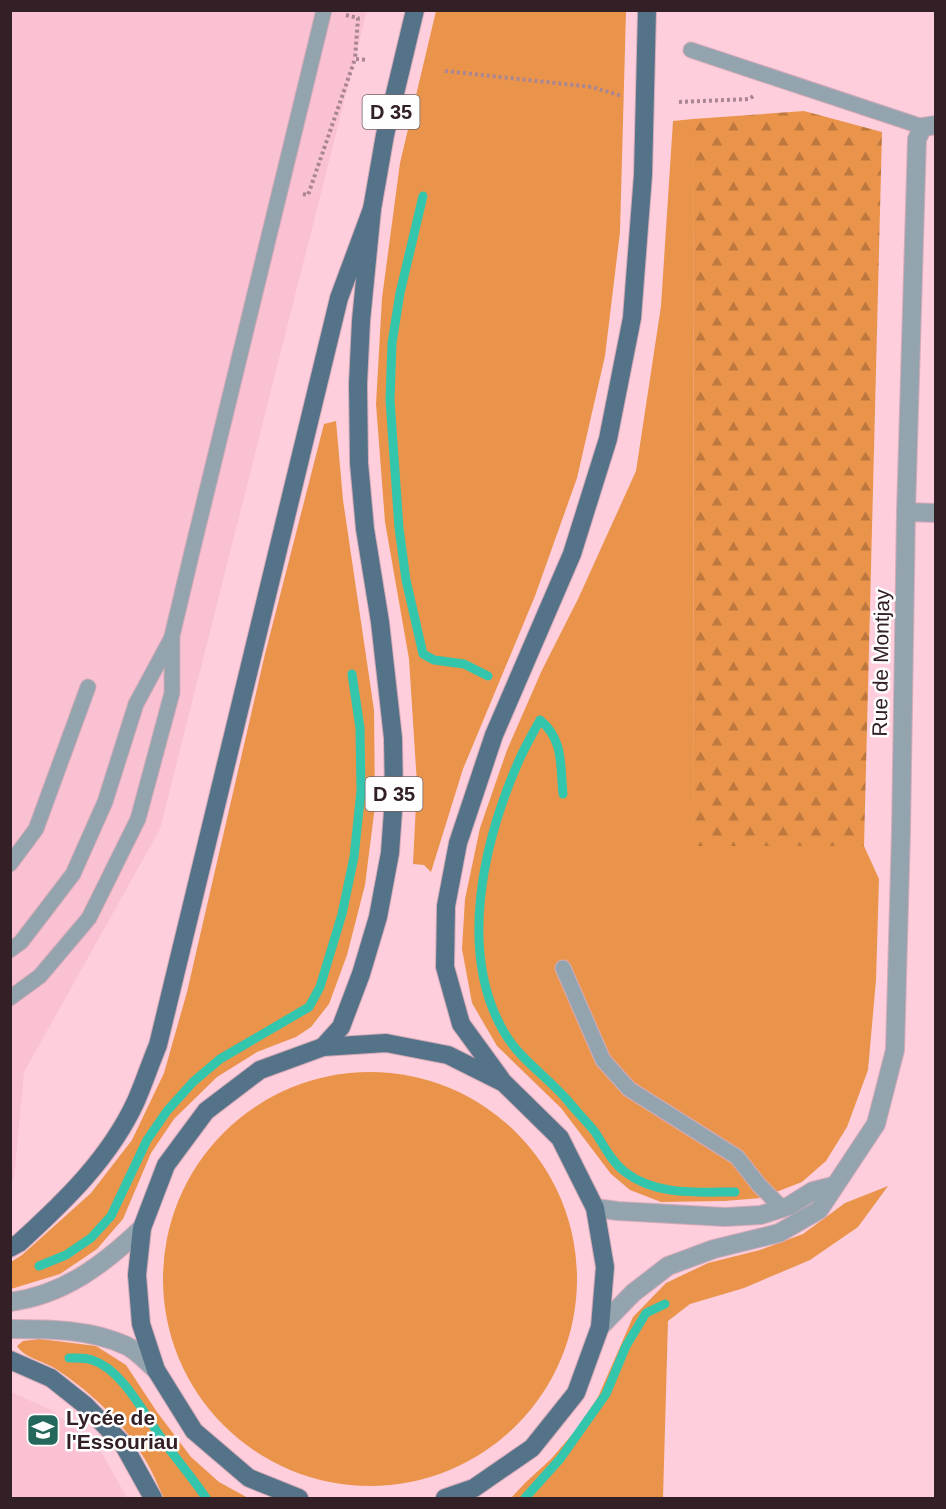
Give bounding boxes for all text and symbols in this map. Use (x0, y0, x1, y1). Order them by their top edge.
road number: D 35 (362, 95, 420, 129)
street label: Rue de Montjay (868, 589, 893, 737)
road number: D 35 (366, 777, 422, 811)
place label: Lycée de l'Essouriau (66, 1406, 178, 1453)
school or university icon: Lycée de l'Essouriau (25, 1412, 61, 1448)

